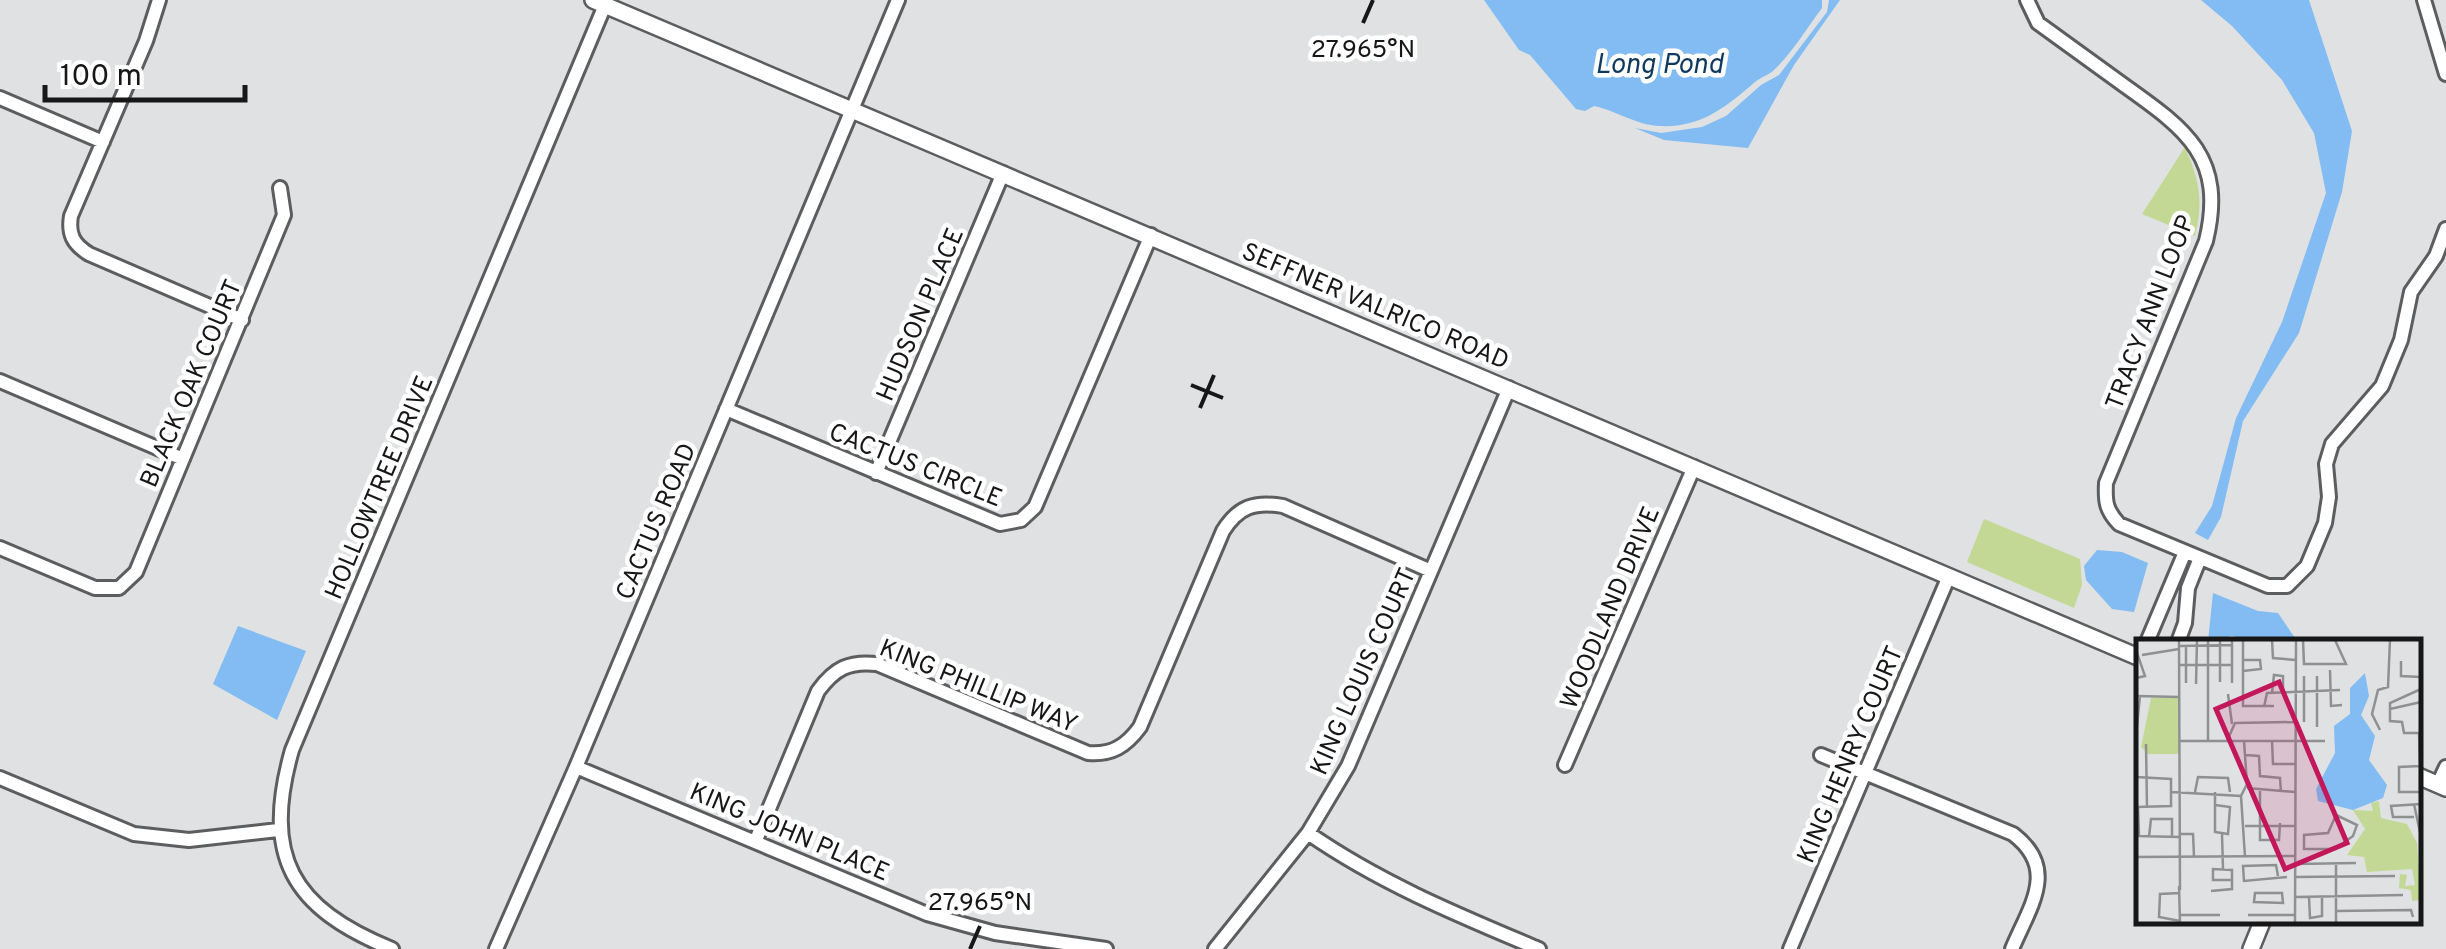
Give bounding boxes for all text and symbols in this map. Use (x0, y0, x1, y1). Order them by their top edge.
text: 27.965°N (1311, 35, 1415, 67)
scale bar (45, 40, 245, 102)
water label: Long Pond (1595, 48, 1725, 84)
text: 100 m (60, 59, 142, 96)
street label: TRACY ANN LOOP (2100, 211, 2204, 415)
street label: HUDSON PLACE (871, 224, 973, 407)
street label: SEFFNER VALRICO ROAD (1236, 237, 1513, 379)
street label: BLACK OAK COURT (135, 275, 251, 493)
street label: HOLLOWTREE DRIVE (319, 371, 442, 605)
street label: CACTUS CIRCLE (823, 417, 1006, 516)
street label: CACTUS ROAD (610, 439, 705, 605)
street label: WOODLAND DRIVE (1555, 502, 1669, 714)
street label: KING LOUIS COURT (1305, 564, 1425, 781)
street label: KING PHILLIP WAY (874, 633, 1082, 742)
inset map (2136, 639, 2421, 924)
street label: KING HENRY COURT (1791, 642, 1912, 869)
street label: KING JOHN PLACE (684, 777, 894, 890)
text: 27.965°N (928, 888, 1032, 920)

